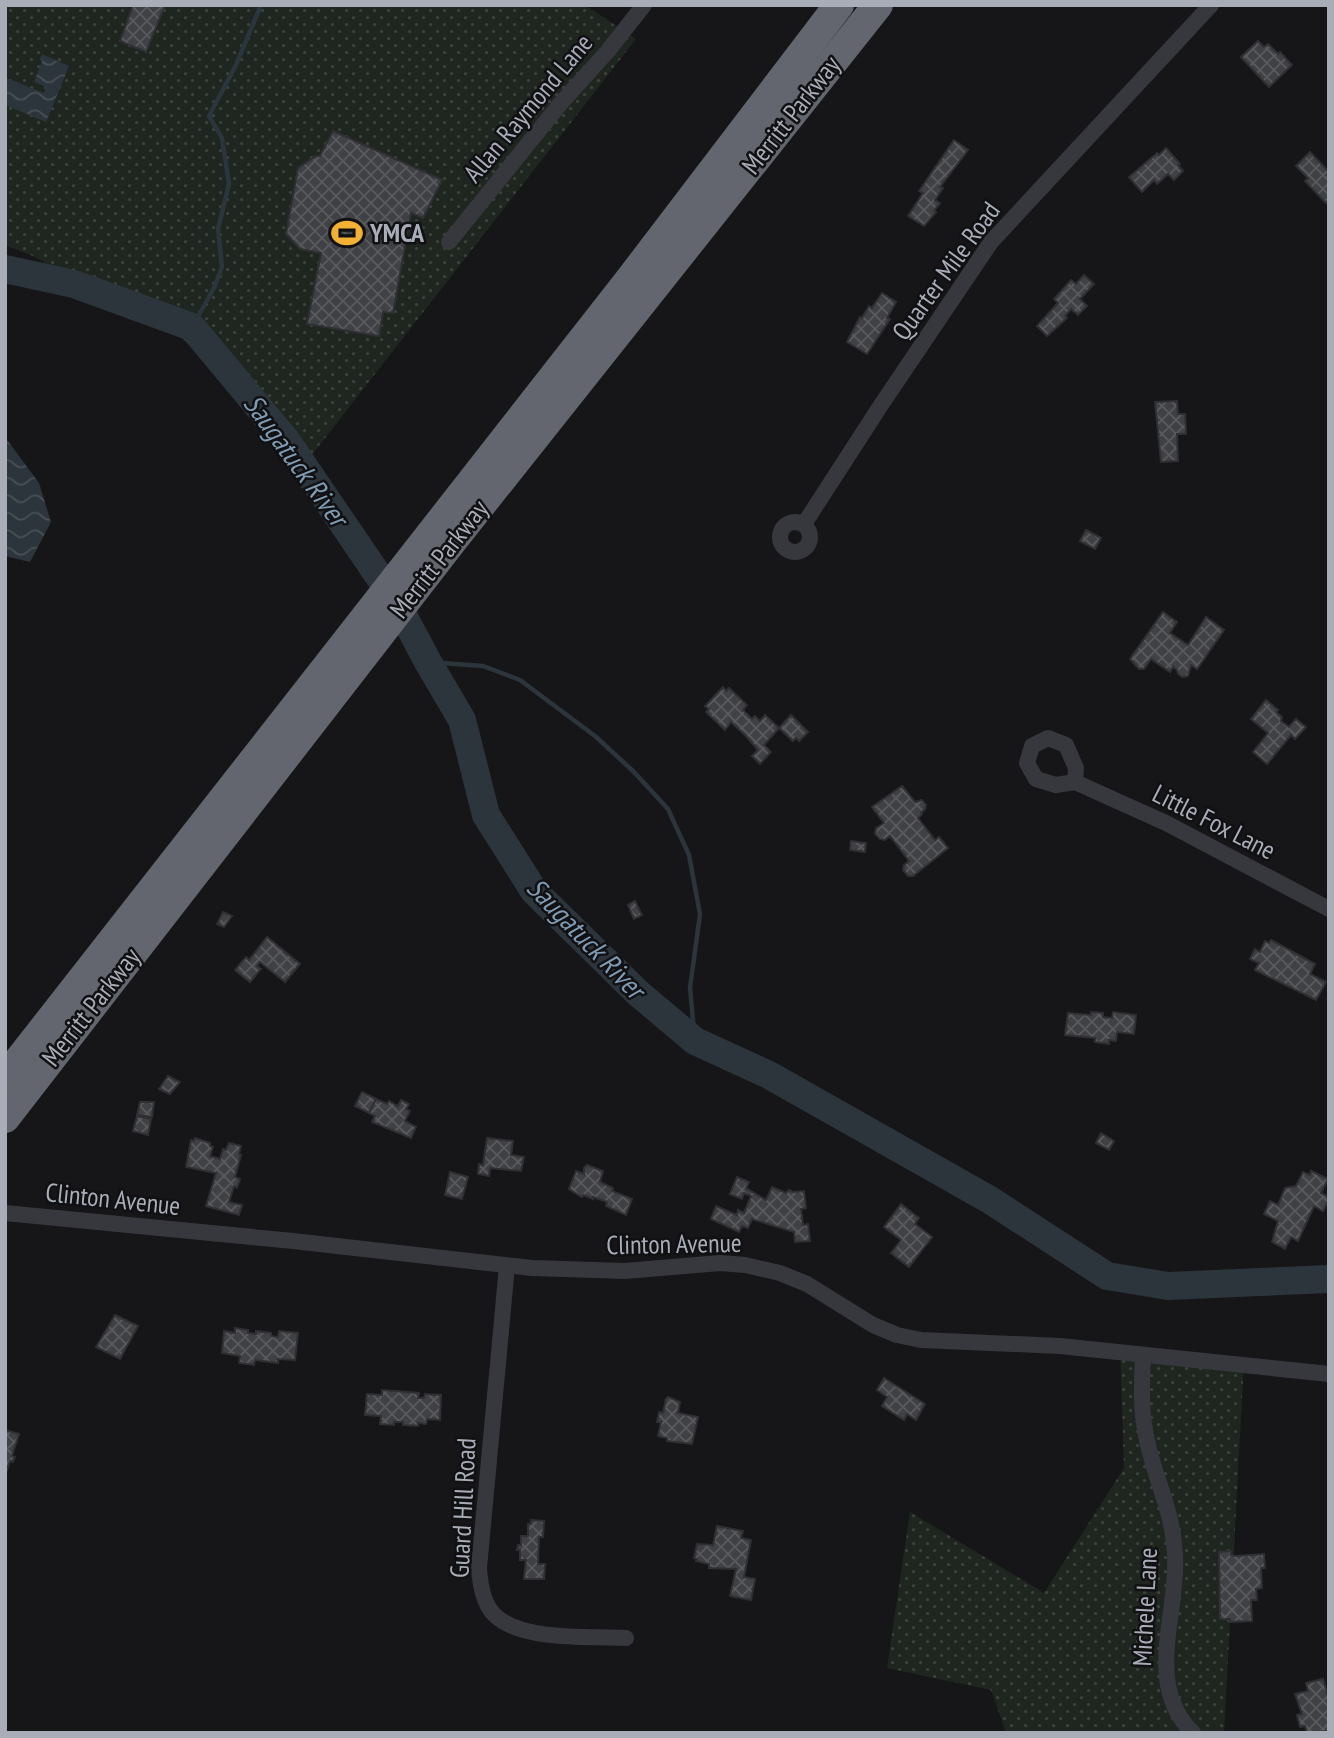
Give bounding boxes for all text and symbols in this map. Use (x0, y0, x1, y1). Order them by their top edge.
street label: Allan Raymond Lane (456, 27, 599, 189)
street label: Merritt Parkway (734, 49, 847, 180)
street label: Quarter Mile Road (884, 195, 1007, 346)
sports icon: YMCA (330, 216, 364, 250)
place label: YMCA (369, 216, 425, 249)
water label: Saugatuck River (236, 386, 359, 536)
street label: Merritt Parkway (382, 493, 495, 624)
street label: Little Fox Lane (1147, 777, 1281, 866)
water label: Saugatuck River (519, 869, 656, 1009)
street label: Merritt Parkway (34, 941, 147, 1072)
street label: Clinton Avenue (44, 1175, 182, 1222)
street label: Clinton Avenue (606, 1226, 742, 1261)
street label: Guard Hill Road (442, 1437, 483, 1579)
street label: Michele Lane (1125, 1547, 1164, 1667)

